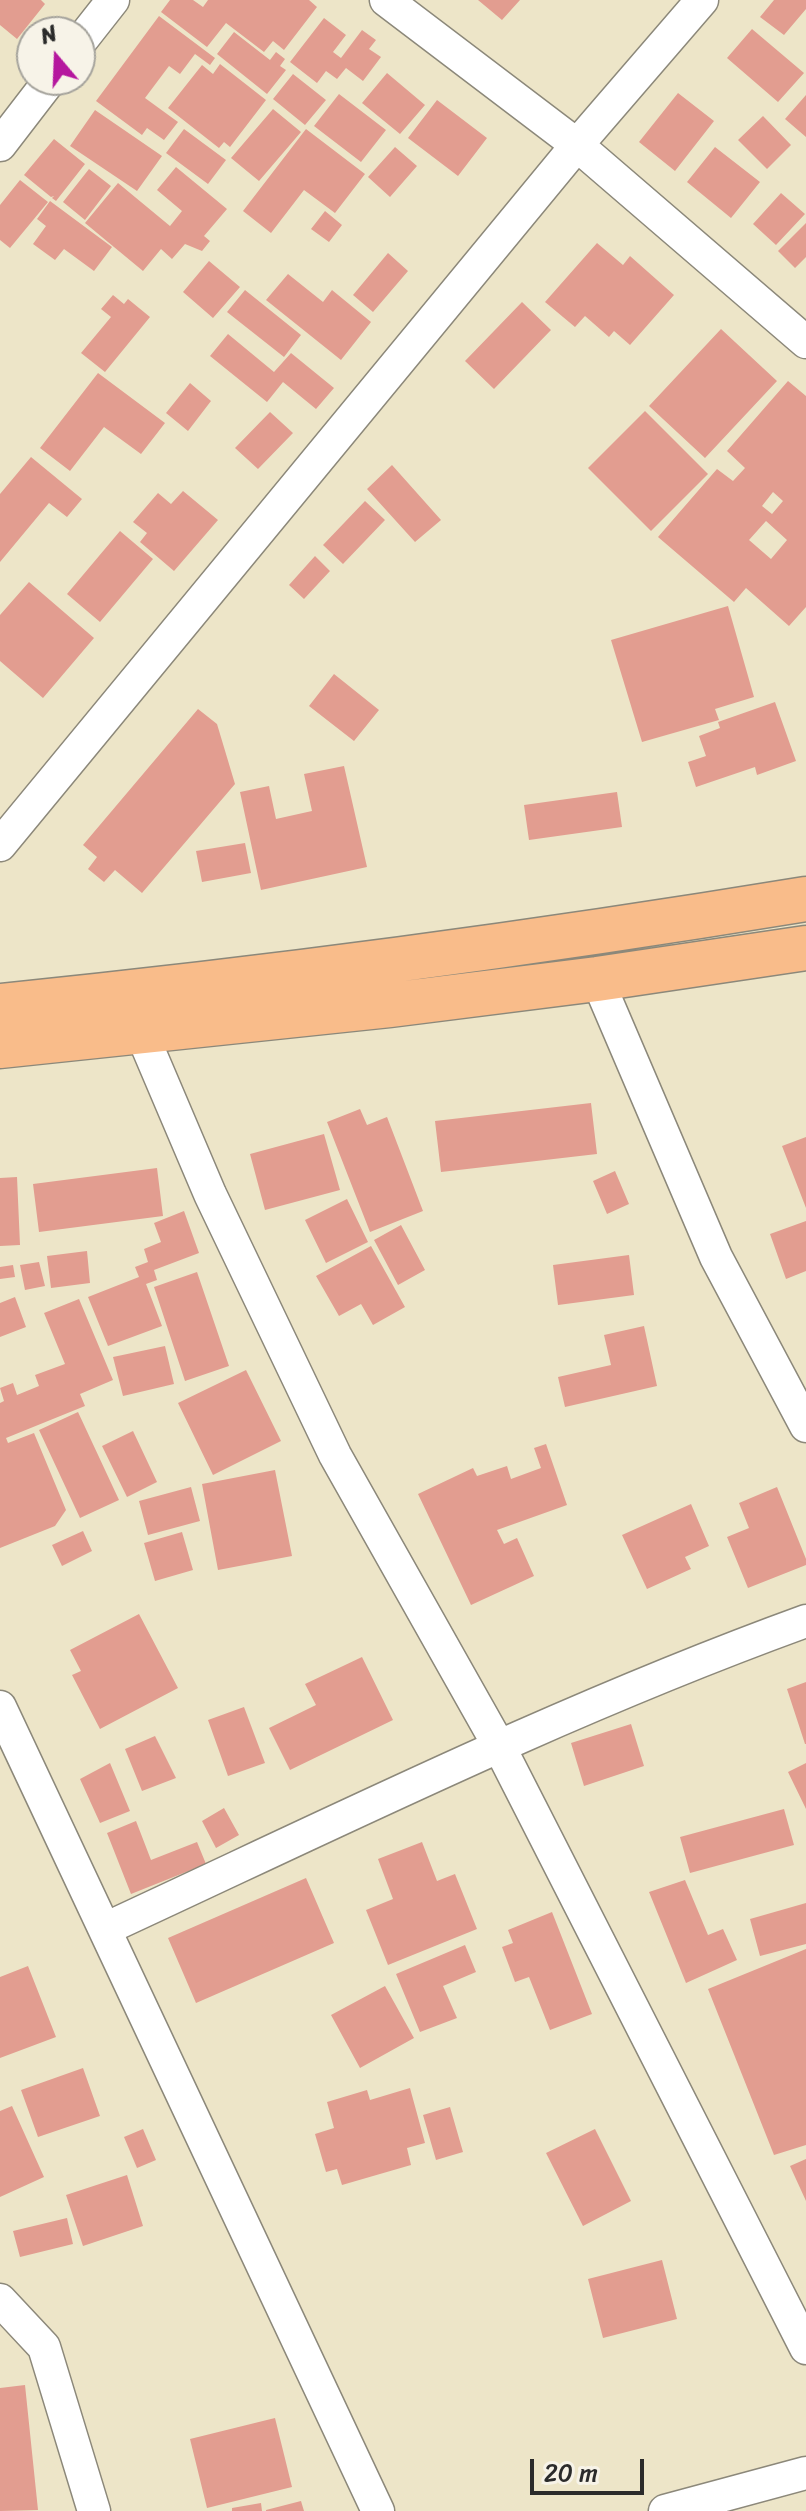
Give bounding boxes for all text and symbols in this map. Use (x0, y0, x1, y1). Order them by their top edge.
text: N (35, 14, 62, 56)
north arrow (16, 16, 96, 96)
scale bar (534, 2443, 648, 2493)
text: 20 m (544, 2452, 598, 2494)

